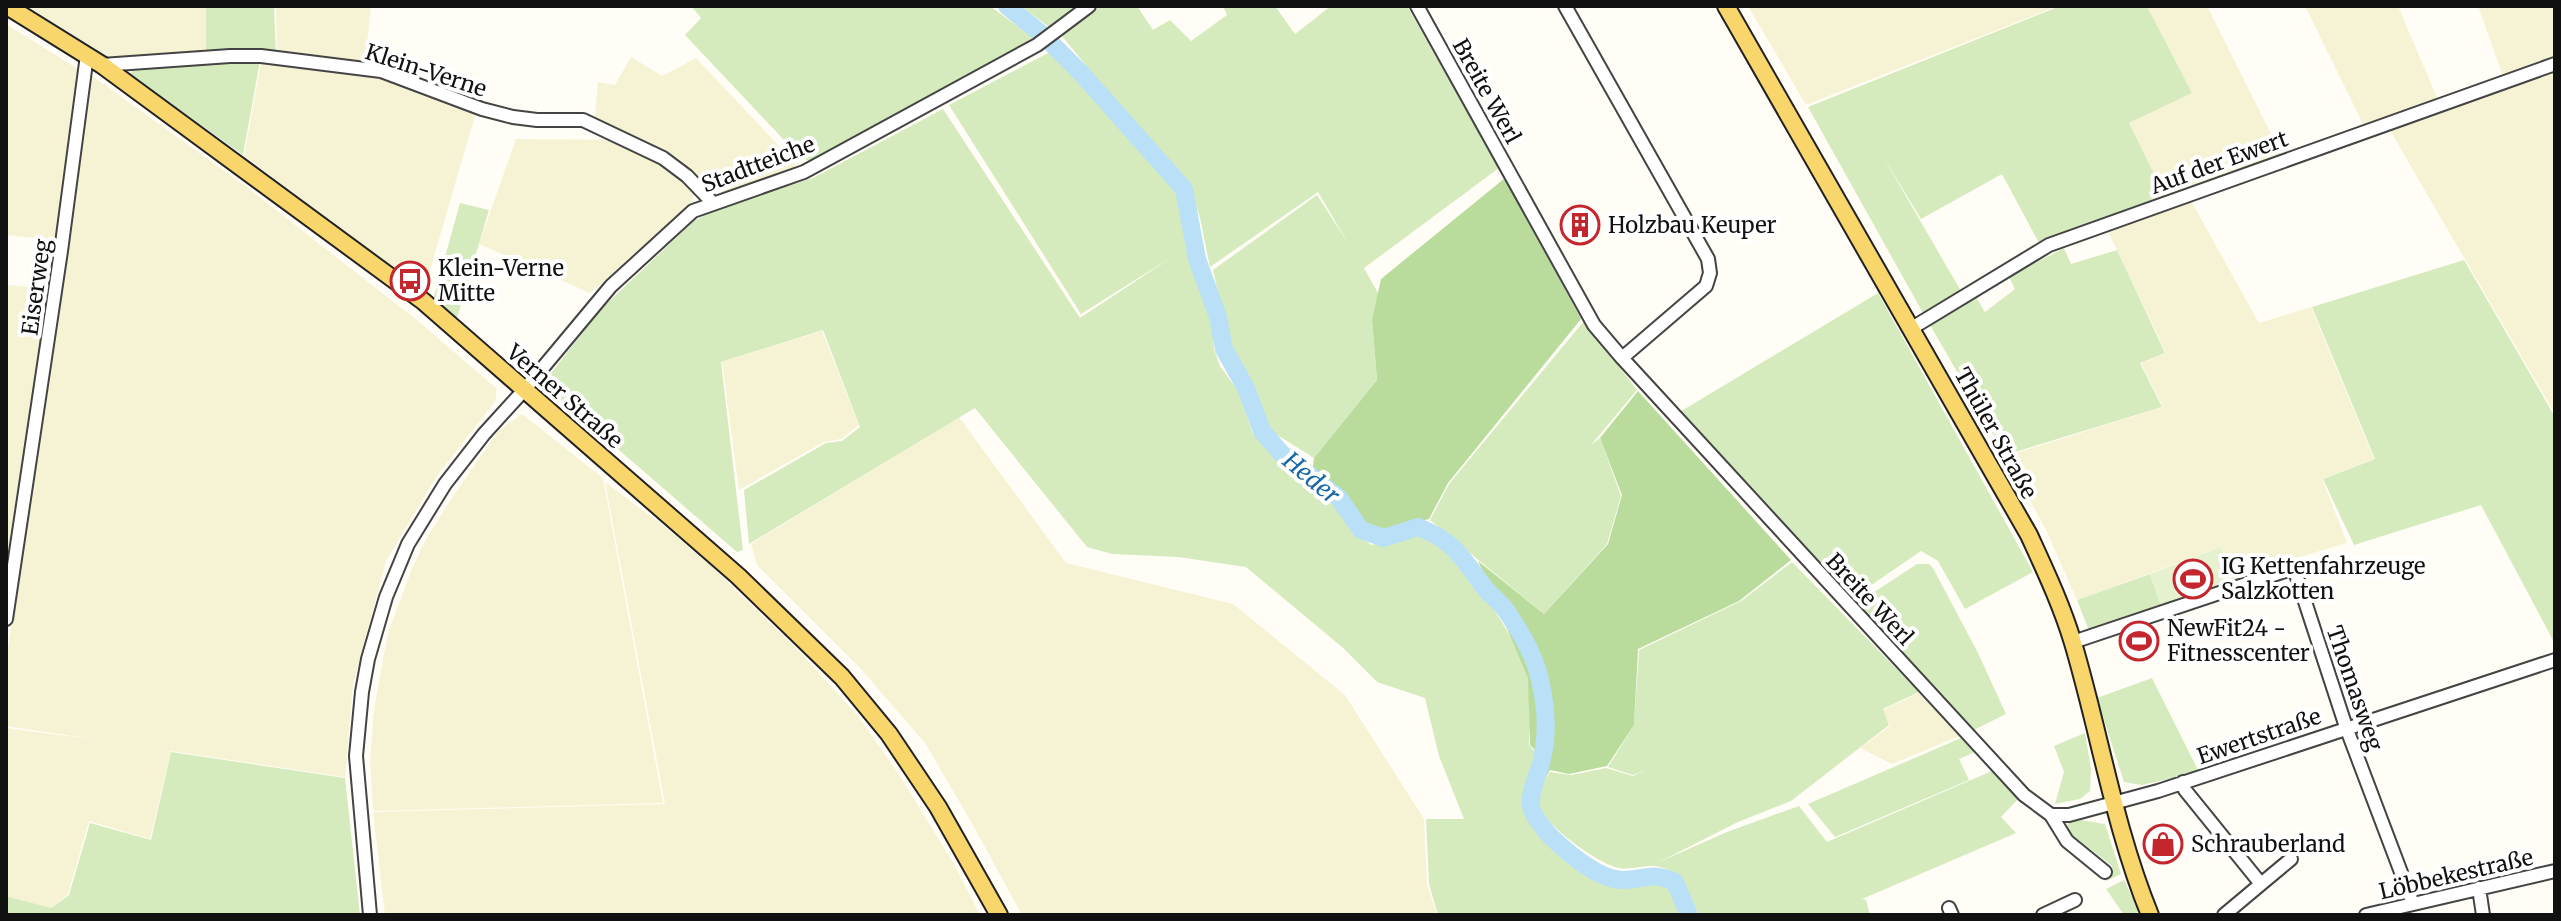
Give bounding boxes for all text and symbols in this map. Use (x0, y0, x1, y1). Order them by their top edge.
street label: Breite Werl (1447, 34, 1527, 149)
street label: Klein-Verne (362, 37, 490, 103)
street label: Auf der Ewert (2146, 124, 2292, 200)
street label: Stadtteiche (697, 130, 819, 198)
building icon: Holzbau Keuper (1559, 204, 1601, 246)
place label: Holzbau Keuper (1608, 211, 1777, 239)
street label: Eiserweg (15, 237, 57, 337)
place label: Klein-Verne Mitte (438, 254, 564, 307)
bus stop icon: Klein-Verne Mitte (389, 260, 431, 302)
street label: Verner Straße (500, 337, 629, 454)
street label: Thüler Straße (1948, 363, 2044, 503)
water label: Heder (1276, 444, 1347, 511)
street label: Breite Werl (1820, 547, 1920, 651)
place label: IG Kettenfahrzeuge Salzkotten (2221, 552, 2426, 605)
sports icon: IG Kettenfahrzeuge Salzkotten (2172, 558, 2214, 600)
place label: NewFit24 - Fitnesscenter (2167, 614, 2310, 667)
sports icon: NewFit24 - Fitnesscenter (2118, 620, 2160, 662)
street label: Thomasweg (2321, 622, 2389, 754)
street label: Ewertstraße (2193, 702, 2325, 770)
shop icon: Schrauberland (2142, 823, 2184, 865)
place label: Schrauberland (2191, 830, 2345, 858)
street label: Löbbekestraße (2376, 843, 2536, 905)

